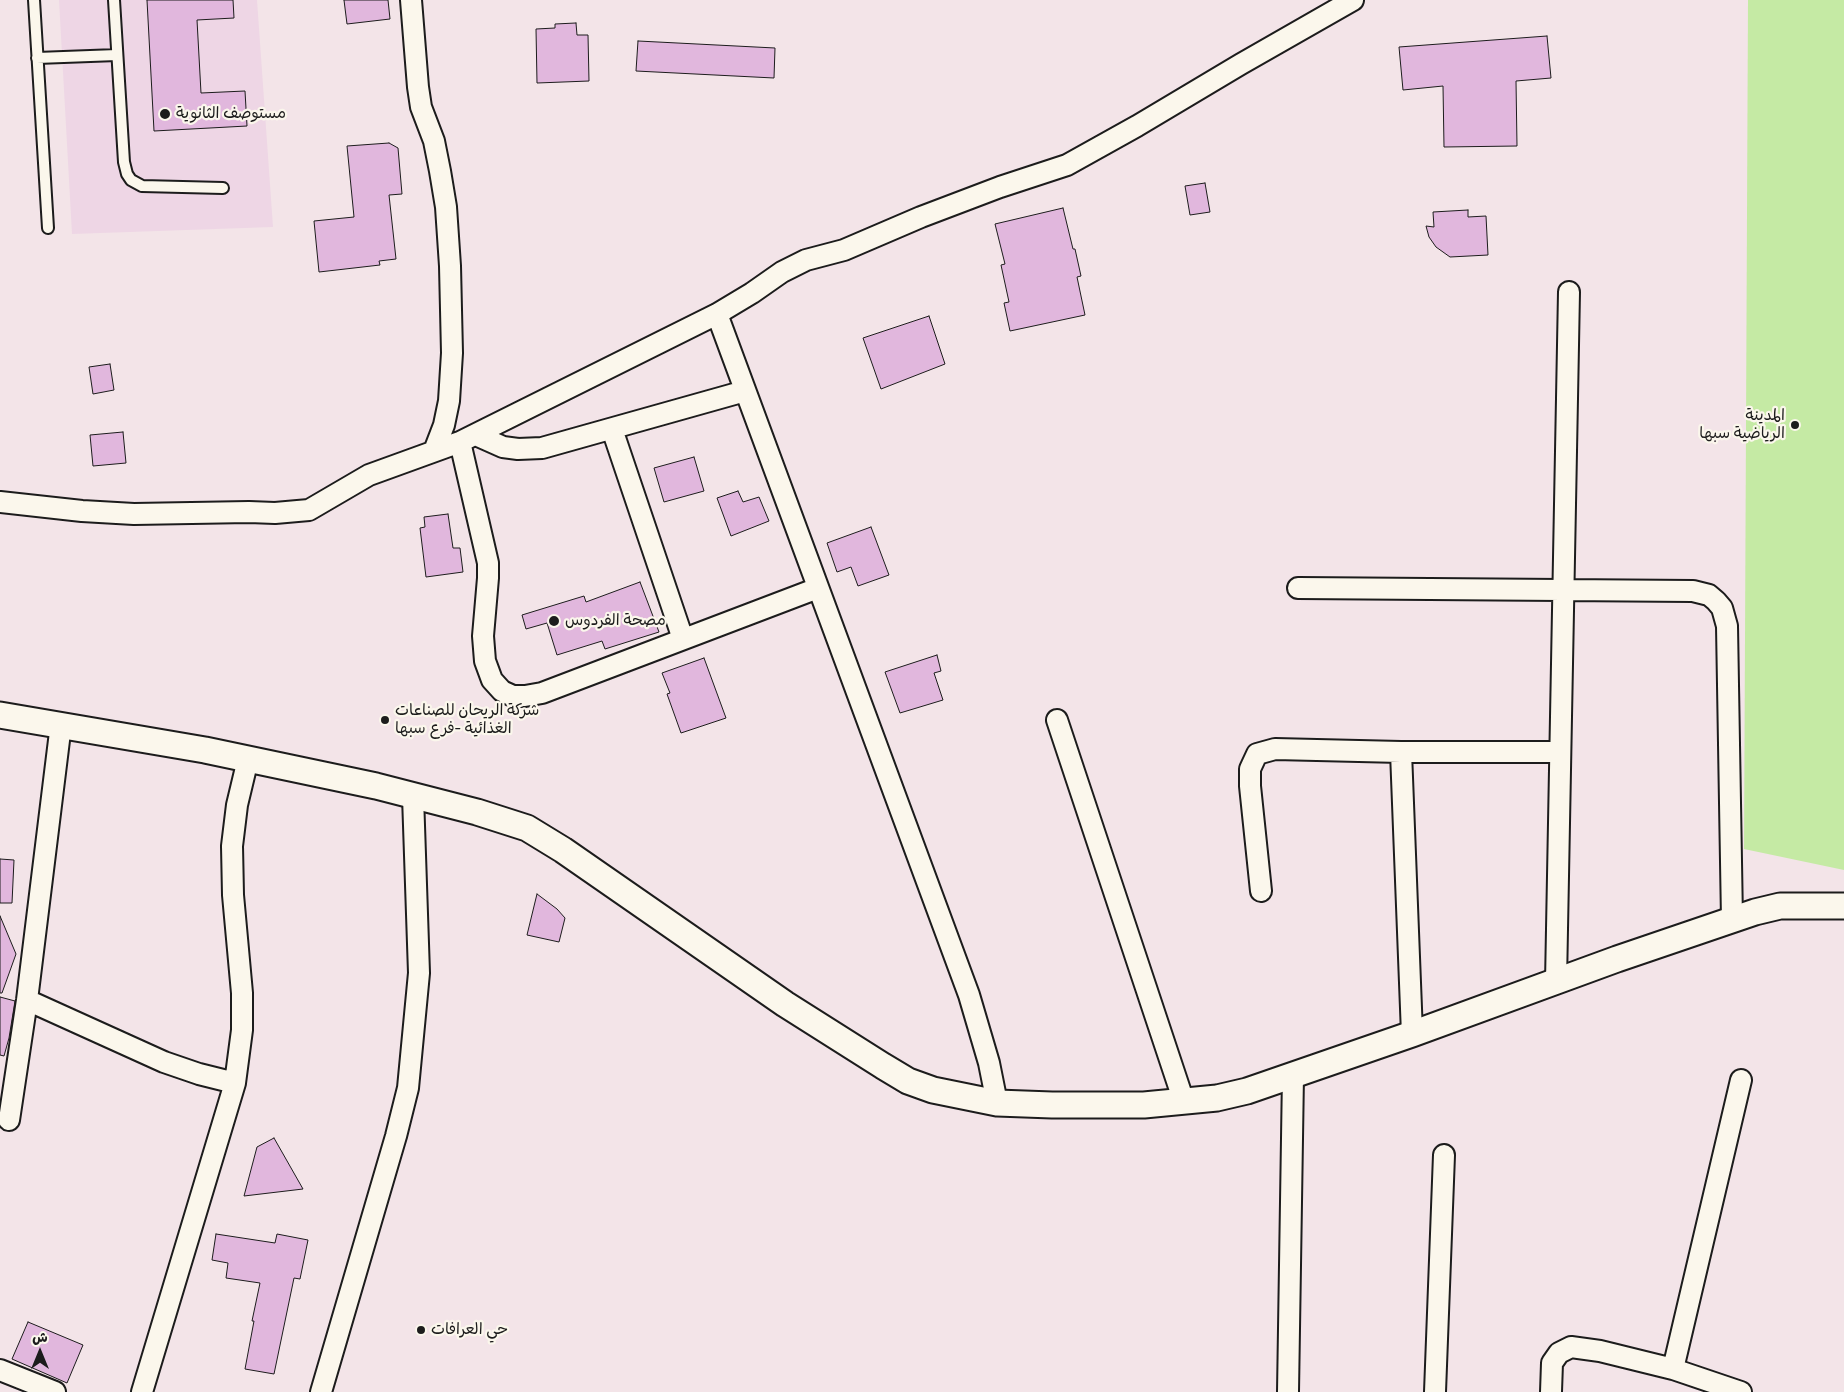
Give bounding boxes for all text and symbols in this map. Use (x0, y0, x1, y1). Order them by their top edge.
place label: مستوصف الثانوية (176, 104, 286, 124)
marker: مستوصف الثانوية (158, 107, 172, 121)
place label: المدينة الرياضية سبها (1699, 406, 1785, 444)
marker: المدينة الرياضية سبها (1789, 419, 1801, 431)
place label: مصحة الفردوس (565, 611, 666, 631)
marker: مصحة الفردوس (547, 614, 561, 628)
place label: شركة الريحان للصناعات الغذائية -فرع سبها (395, 701, 539, 739)
marker: شركة الريحان للصناعات الغذائية -فرع سبها (379, 714, 391, 726)
place label: حي العرافات (431, 1320, 508, 1340)
marker: حي العرافات (415, 1324, 427, 1336)
north arrow (15, 1327, 65, 1377)
text: ش (32, 1327, 48, 1346)

